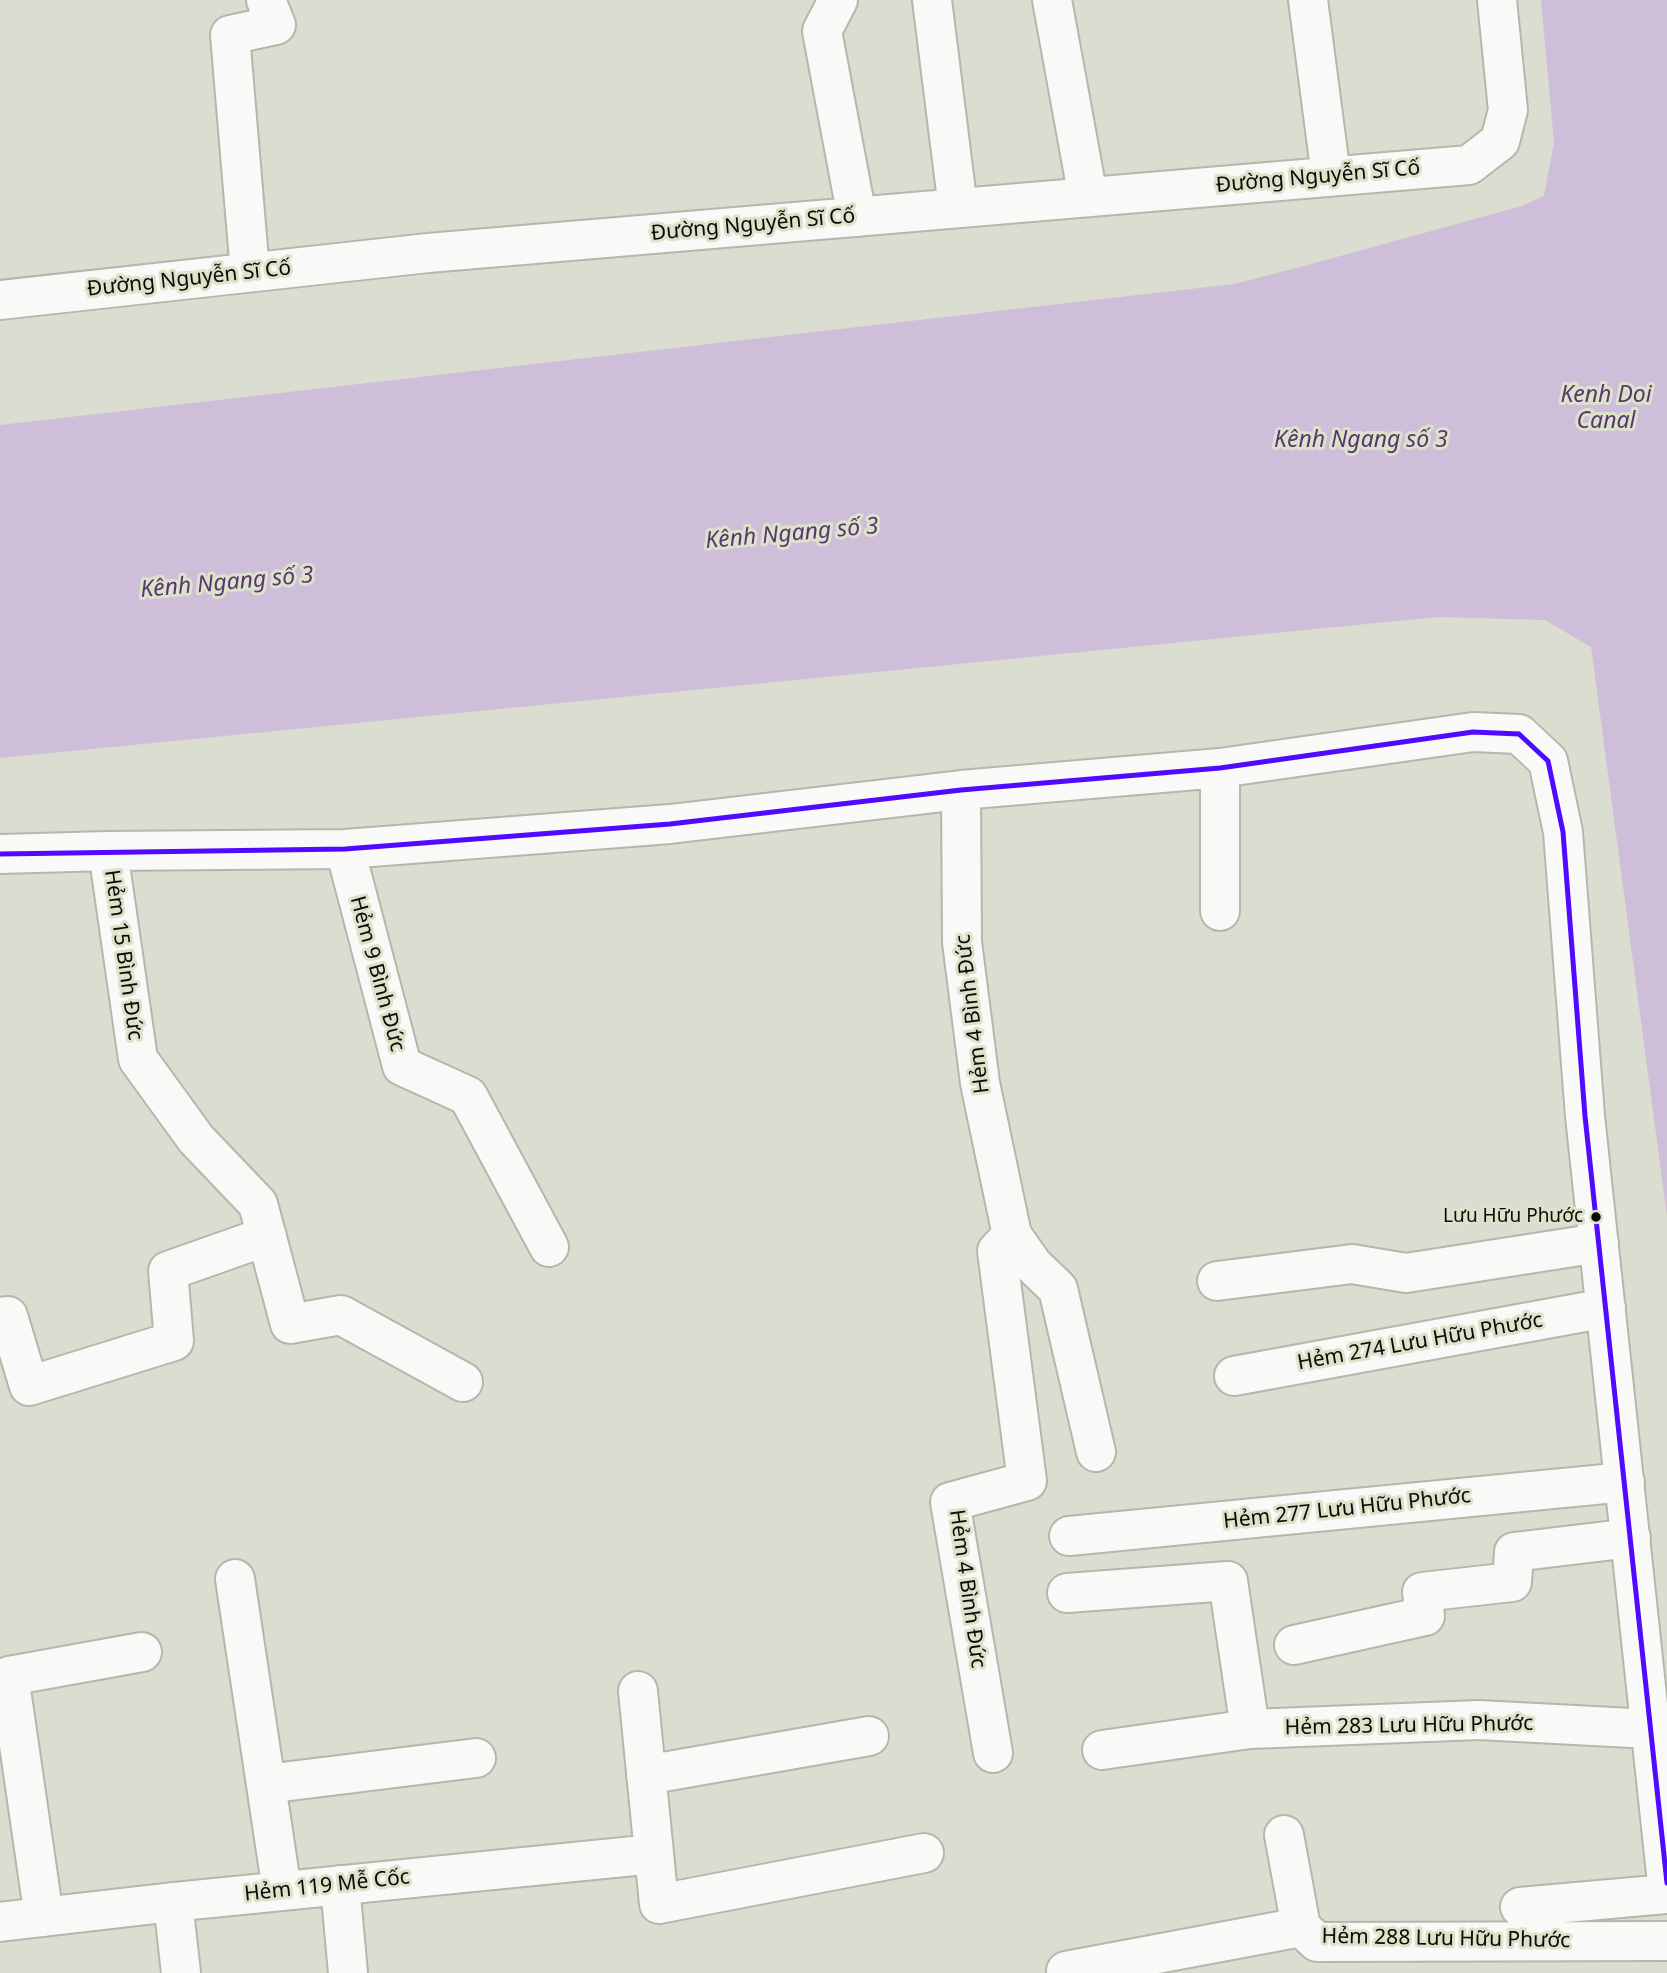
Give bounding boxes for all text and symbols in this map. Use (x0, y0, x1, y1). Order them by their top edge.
street label: Đường Nguyễn Sĩ Cố (1215, 156, 1421, 198)
street label: Đường Nguyễn Sĩ Cố (650, 204, 856, 246)
street label: Đường Nguyễn Sĩ Cố (86, 256, 292, 302)
water label: Kenh Doi Canal (1560, 381, 1652, 435)
water label: Kênh Ngang số 3 (1274, 426, 1448, 454)
water label: Kênh Ngang số 3 (704, 513, 880, 555)
water label: Kênh Ngang số 3 (139, 562, 315, 604)
street label: Hẻm 15 Bình Đức (99, 868, 147, 1042)
street label: Hẻm 9 Bình Đức (344, 893, 410, 1055)
street label: Hẻm 4 Bình Đức (951, 933, 995, 1095)
place label: Lưu Hữu Phước (1443, 1206, 1583, 1228)
marker: Lưu Hữu Phước (1589, 1210, 1603, 1224)
street label: Hẻm 274 Lưu Hữu Phước (1295, 1308, 1545, 1376)
street label: Hẻm 277 Lưu Hữu Phước (1222, 1483, 1472, 1535)
street label: Hẻm 4 Bình Đức (943, 1508, 991, 1670)
street label: Hẻm 283 Lưu Hữu Phước (1285, 1711, 1533, 1741)
street label: Hẻm 119 Mễ Cốc (243, 1865, 411, 1907)
street label: Hẻm 288 Lưu Hữu Phước (1322, 1924, 1570, 1954)

